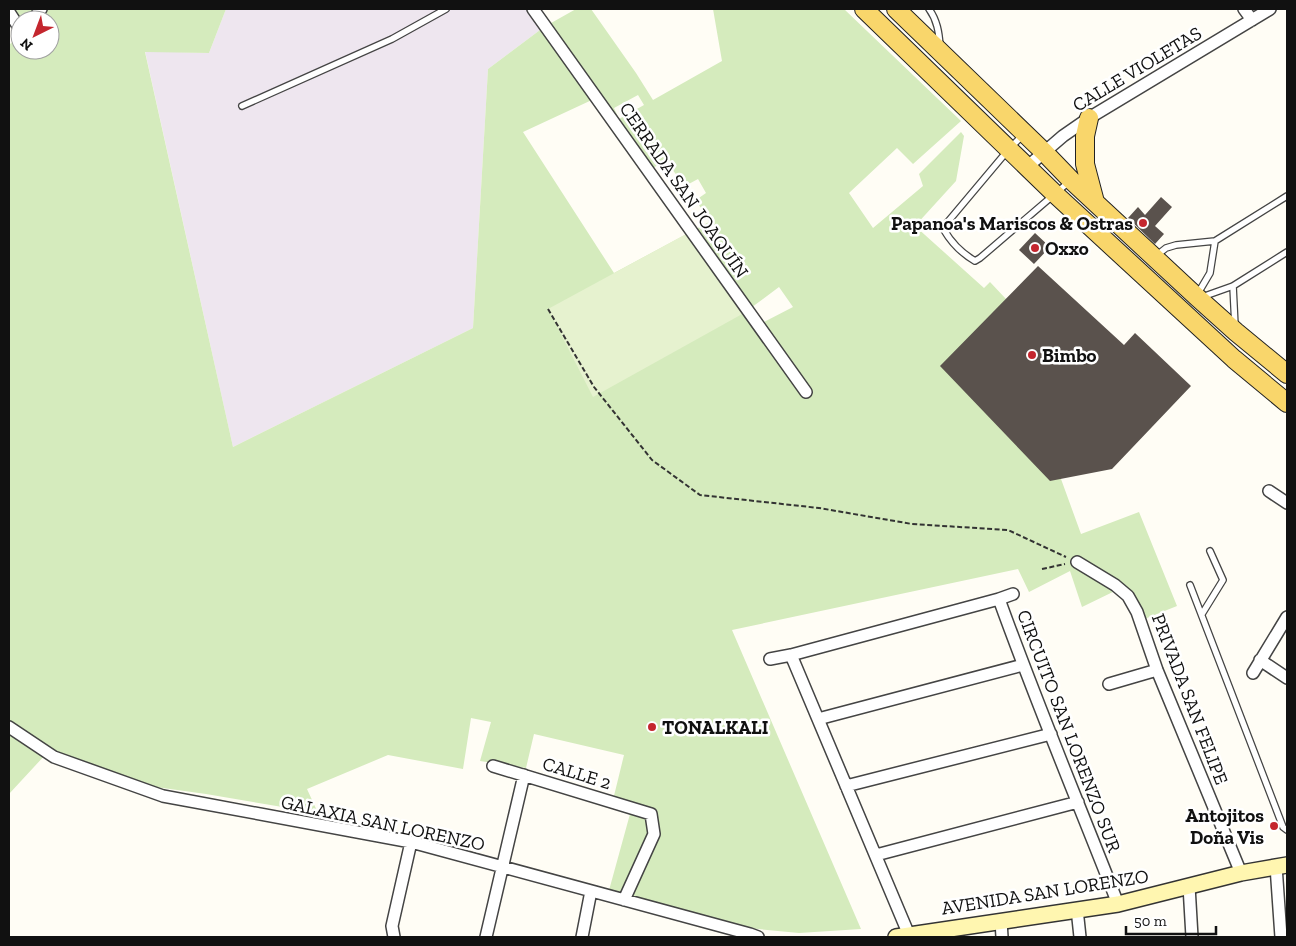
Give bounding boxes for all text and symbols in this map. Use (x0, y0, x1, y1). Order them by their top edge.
north arrow (10, 10, 60, 60)
street label: CALLE VIOLETAS (1068, 21, 1206, 117)
text: N (17, 34, 36, 54)
street label: CERRADA SAN JOAQUÍN (615, 98, 753, 282)
place label: Papanoa's Mariscos & Ostras (891, 212, 1133, 235)
marker: Papanoa's Mariscos & Ostras (1137, 217, 1149, 229)
place label: Oxxo (1045, 237, 1089, 260)
marker: Oxxo (1029, 242, 1041, 254)
place label: Bimbo (1042, 344, 1097, 367)
marker: Bimbo (1026, 349, 1038, 361)
street label: CIRCUITO SAN LORENZO SUR (1012, 607, 1126, 856)
street label: PRIVADA SAN FELIPE (1147, 610, 1233, 788)
place label: TONALKALI (662, 716, 768, 739)
marker: TONALKALI (646, 721, 658, 733)
street label: CALLE 2 (540, 752, 614, 794)
street label: GALAXIA SAN LORENZO (279, 790, 487, 856)
place label: Antojitos Doña Vis (1185, 804, 1264, 849)
marker: Antojitos Doña Vis (1268, 820, 1280, 832)
street label: AVENIDA SAN LORENZO (940, 864, 1150, 920)
scale bar (1126, 904, 1216, 936)
text: 50 m (1134, 912, 1167, 930)

